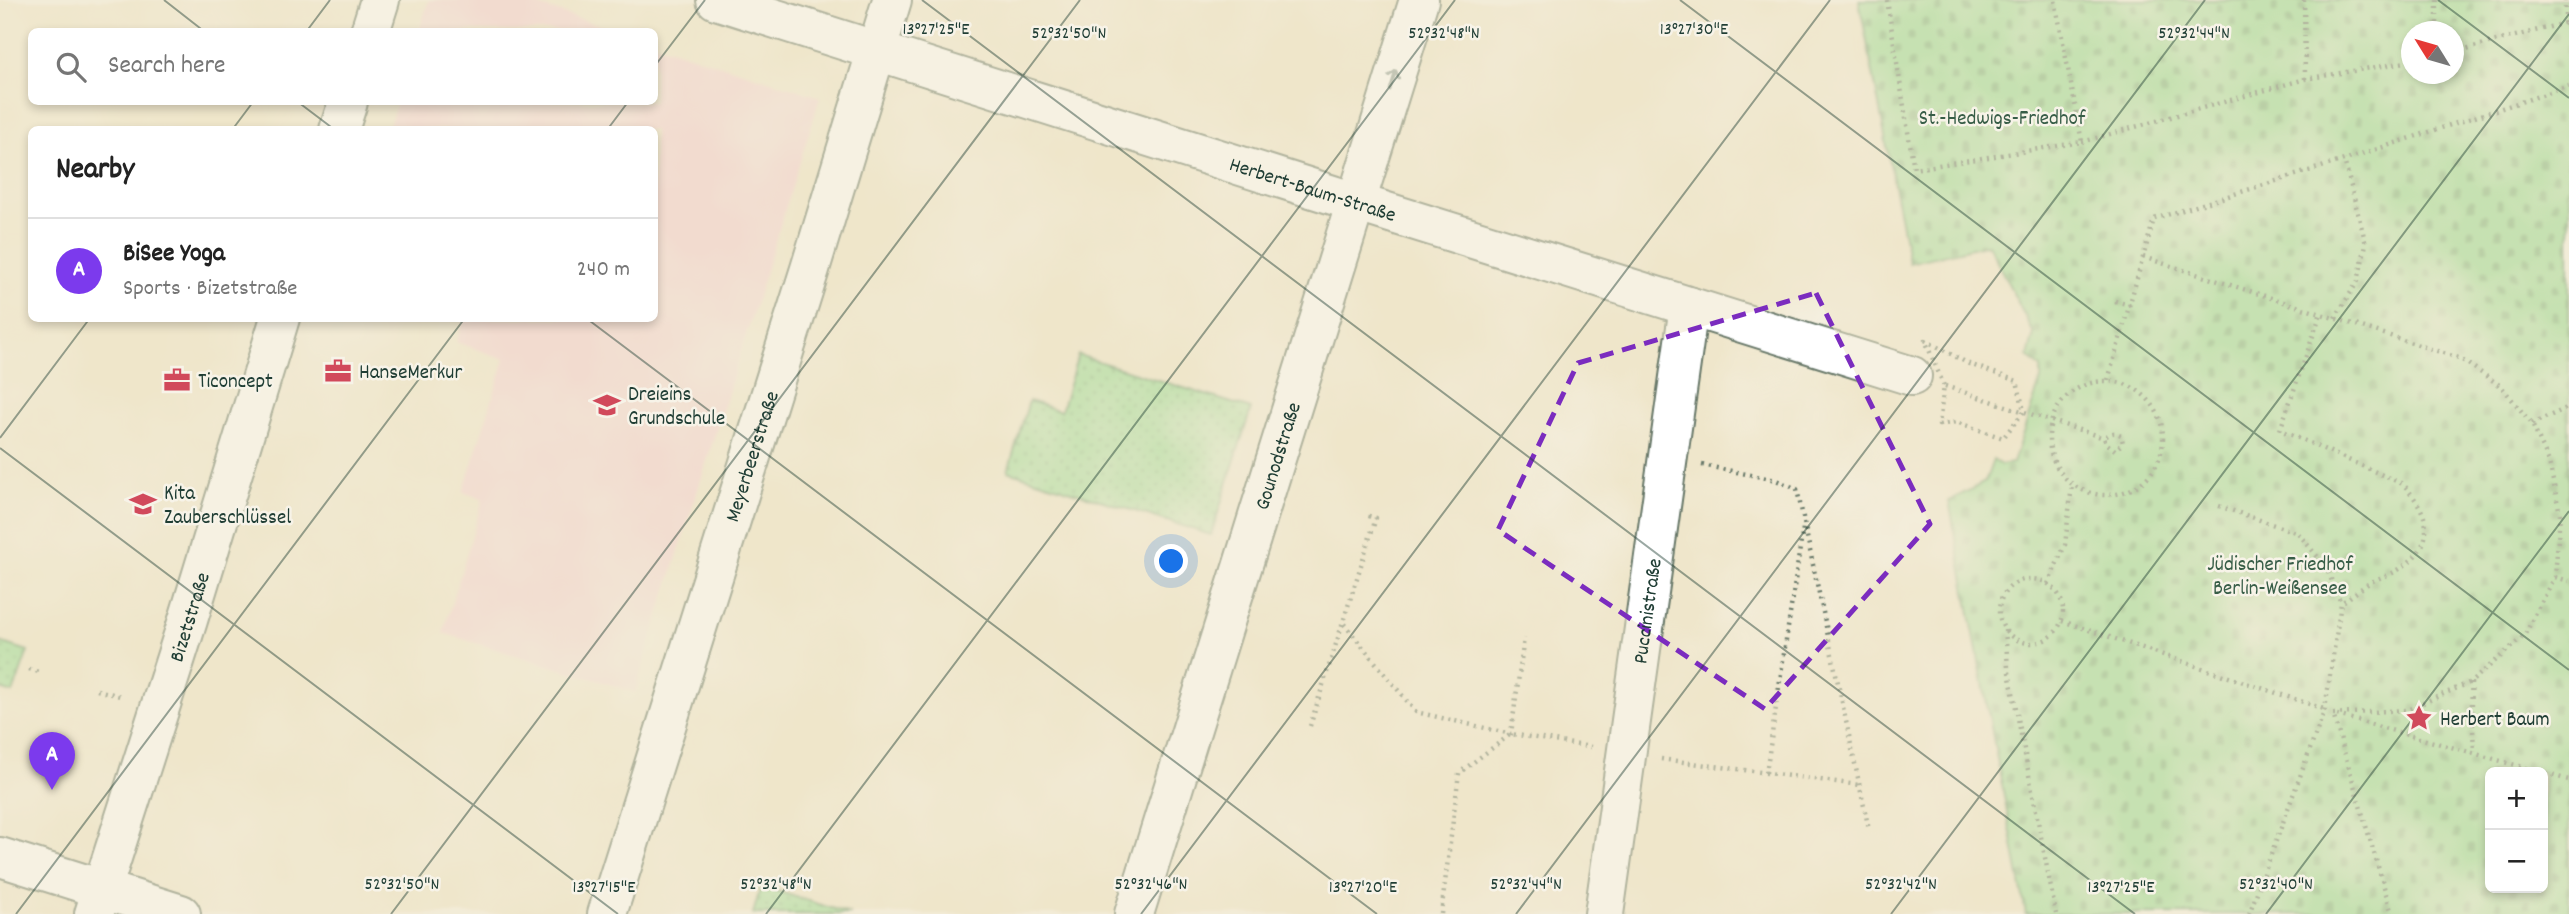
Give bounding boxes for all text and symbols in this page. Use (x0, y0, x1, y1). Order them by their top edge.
text: 13°27'25"E (903, 18, 969, 43)
text: 13°27'30"E (1660, 18, 1728, 43)
north arrow (2401, 21, 2464, 84)
text: 52°32'50"N (1032, 22, 1106, 47)
text: 52°32'48"N (1408, 22, 1480, 47)
text: 52°32'44"N (2158, 22, 2230, 47)
search box (28, 28, 658, 105)
icon: search (52, 48, 90, 86)
text: Search here (108, 48, 226, 85)
one-way arrow (1388, 70, 1401, 92)
park label: St.-Hedwigs-Friedhof (1919, 105, 2086, 135)
text: Nearby (56, 150, 134, 193)
street label: Herbert-Baum-Straße (1225, 151, 1399, 232)
text: BiSee Yoga (123, 236, 225, 273)
text: A (73, 254, 85, 287)
text: 240 m (577, 254, 630, 287)
text: Sports · Bizetstraße (123, 273, 297, 306)
office icon: HanseMerkur (323, 356, 353, 386)
place label: HanseMerkur (359, 359, 462, 389)
office icon: Ticoncept (162, 365, 192, 395)
place label: Ticoncept (198, 368, 273, 398)
place label: Dreieins Grundschule (628, 381, 725, 435)
street label: Meyerbeerstraße (719, 388, 789, 526)
school or university icon: Dreieins Grundschule (592, 390, 622, 420)
street label: Gounodstraße (1249, 399, 1311, 514)
place label: Kita Zauberschlüssel (164, 480, 291, 534)
school or university icon: Kita Zauberschlüssel (128, 489, 158, 519)
your location (1154, 544, 1188, 578)
park label: Jüdischer Friedhof Berlin-Weißensee (2207, 551, 2353, 605)
street label: Puccinistraße (1627, 557, 1672, 666)
street label: Bizetstraße (164, 569, 220, 666)
place icon: Herbert Baum (2404, 703, 2434, 733)
place label: Herbert Baum (2440, 706, 2550, 736)
pin: A (29, 732, 75, 790)
map controls (2485, 767, 2548, 893)
button: + (2485, 767, 2548, 830)
button: − (2485, 830, 2548, 893)
text: 52°32'50"N (365, 873, 439, 898)
text: 52°32'48"N (740, 873, 812, 898)
text: 52°32'46"N (1115, 873, 1187, 898)
text: 52°32'44"N (1490, 873, 1562, 898)
text: 52°32'42"N (1865, 873, 1937, 898)
text: 52°32'40"N (2239, 873, 2313, 898)
text: 13°27'15"E (573, 876, 635, 901)
text: 13°27'20"E (1329, 876, 1397, 901)
text: 13°27'25"E (2088, 876, 2154, 901)

